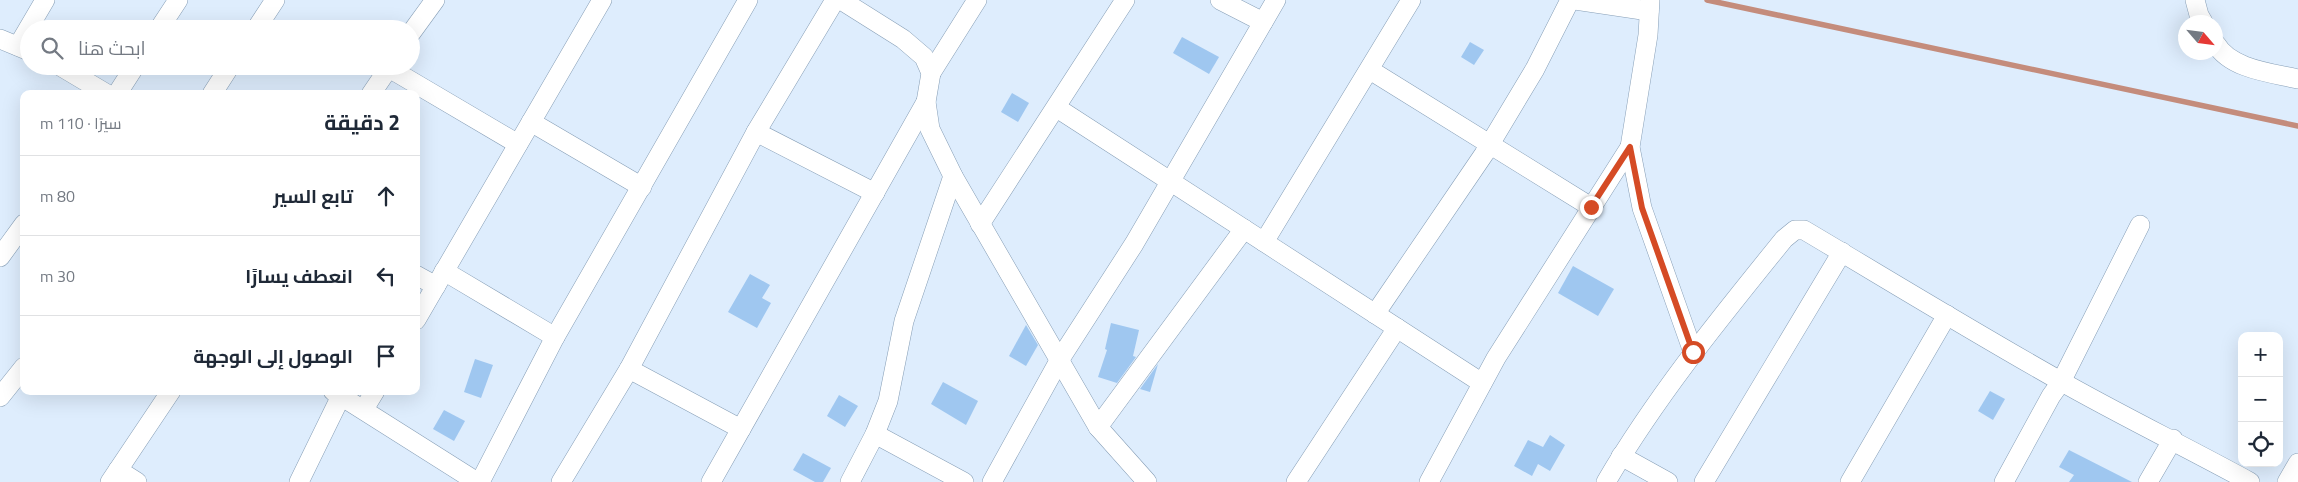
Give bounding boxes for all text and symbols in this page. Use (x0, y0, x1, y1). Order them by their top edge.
north arrow (2178, 15, 2223, 60)
search box (20, 20, 420, 75)
text: ابحث هنا (78, 33, 146, 62)
icon: search (38, 34, 66, 62)
text: 2 دقيقة (324, 106, 400, 138)
text: سيرًا · 110 m (40, 111, 121, 135)
text: تابع السير (273, 181, 353, 210)
icon: ahead (372, 182, 400, 210)
text: 80 m (40, 184, 75, 208)
route end (1580, 196, 1603, 219)
text: انعطف يسارًا (245, 261, 353, 290)
icon: left (372, 262, 400, 290)
text: 30 m (40, 264, 75, 288)
map controls (2238, 332, 2283, 467)
button: + (2238, 332, 2283, 377)
text: الوصول إلى الوجهة (193, 341, 353, 370)
route start (1682, 341, 1705, 364)
icon: arrive (372, 342, 400, 370)
button: − (2238, 377, 2283, 422)
button: locate (2238, 422, 2283, 467)

